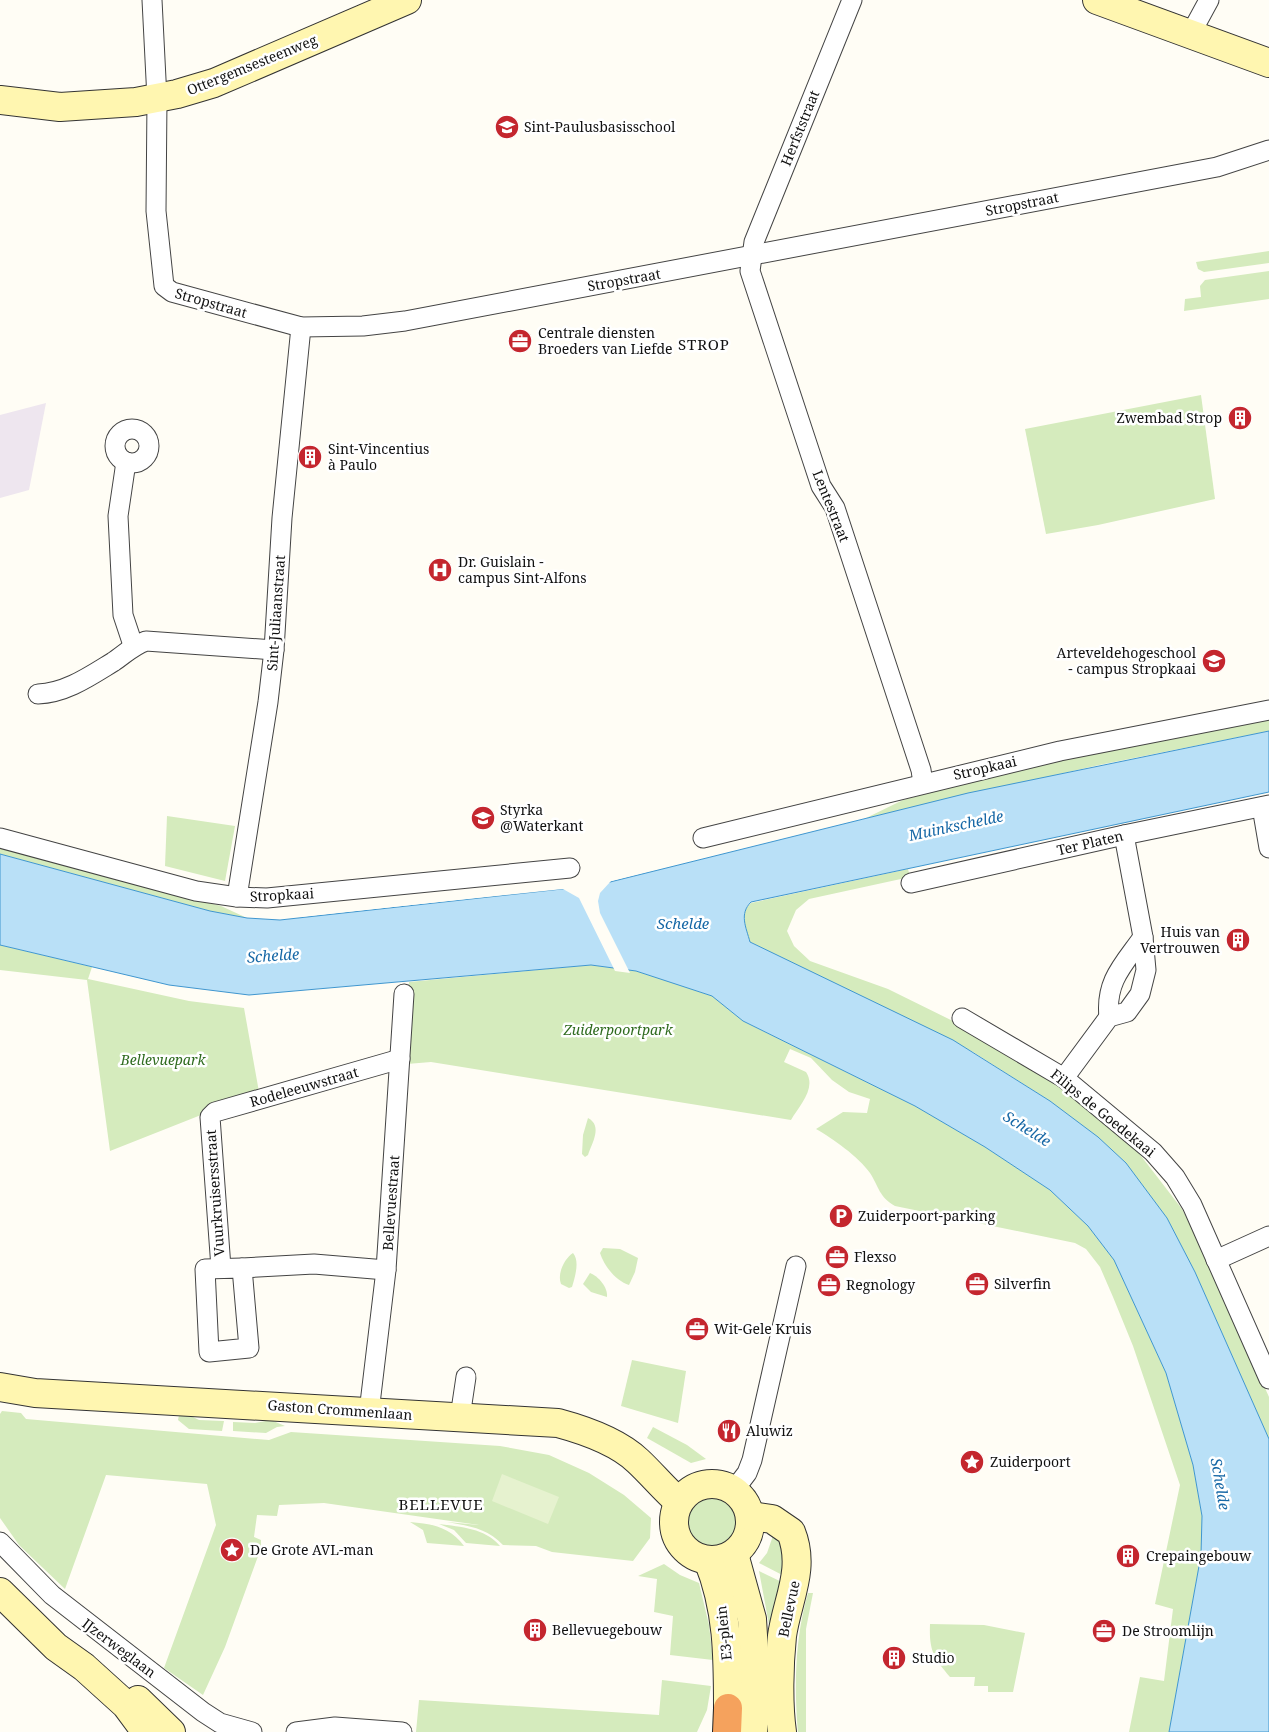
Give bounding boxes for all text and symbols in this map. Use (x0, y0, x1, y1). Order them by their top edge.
street label: Ottergemsesteenweg (184, 30, 320, 99)
street label: Herfststraat (776, 87, 823, 168)
school or university icon: Sint-Paulusbasisschool (494, 114, 520, 140)
place label: Sint-Paulusbasisschool (524, 117, 676, 136)
street label: Stropstraat (984, 187, 1060, 220)
street label: Stropstraat (586, 264, 662, 295)
street label: Stropstraat (173, 283, 249, 322)
place label: Centrale diensten Broeders van Liefde (538, 323, 673, 358)
office icon: Centrale diensten Broeders van Liefde (507, 328, 533, 354)
district label: STROP (678, 334, 730, 354)
building icon: Zwembad Strop (1227, 405, 1253, 431)
place label: Zwembad Strop (1116, 408, 1222, 427)
place label: Sint-Vincentius à Paulo (328, 439, 429, 474)
building icon: Sint-Vincentius à Paulo (297, 444, 323, 470)
street label: Lentestraat (808, 467, 855, 545)
place label: Dr. Guislain - campus Sint-Alfons (458, 552, 587, 587)
street label: Sint-Juliaanstraat (262, 554, 289, 672)
hospital icon: Dr. Guislain - campus Sint-Alfons (427, 557, 453, 583)
place label: Arteveldehogeschool - campus Stropkaai (1057, 643, 1197, 678)
school or university icon: Arteveldehogeschool - campus Stropkaai (1201, 648, 1227, 674)
street label: Stropkaai (951, 751, 1019, 784)
place label: Styrka @Waterkant (500, 800, 584, 835)
school or university icon: Styrka @Waterkant (470, 805, 496, 831)
water label: Muinkschelde (906, 805, 1006, 845)
street label: Ter Platen (1055, 826, 1125, 859)
street label: Stropkaai (249, 883, 315, 906)
water label: Schelde (657, 913, 710, 933)
place label: Huis van Vertrouwen (1140, 922, 1220, 957)
building icon: Huis van Vertrouwen (1225, 927, 1251, 953)
water label: Schelde (246, 943, 300, 967)
park label: Zuiderpoortpark (562, 1020, 674, 1039)
park label: Bellevuepark (120, 1050, 207, 1069)
street label: Rodeleeuwstraat (247, 1062, 360, 1111)
street label: Filips de Goedekaai (1047, 1064, 1160, 1161)
water label: Schelde (1000, 1106, 1056, 1151)
street label: Vuurkruisersstraat (201, 1129, 228, 1257)
street label: Bellevuestraat (378, 1155, 403, 1251)
parking icon: Zuiderpoort-parking (828, 1203, 854, 1229)
place label: Zuiderpoort-parking (858, 1206, 996, 1225)
office icon: Flexso (824, 1244, 850, 1270)
place label: Flexso (854, 1247, 897, 1266)
office icon: Silverfin (964, 1271, 990, 1297)
office icon: Regnology (816, 1272, 842, 1298)
place label: Silverfin (994, 1274, 1051, 1293)
place label: Regnology (846, 1275, 915, 1294)
office icon: Wit-Gele Kruis (684, 1316, 710, 1342)
place label: Wit-Gele Kruis (714, 1319, 811, 1338)
street label: Gaston Crommenlaan (267, 1395, 413, 1424)
restaurant icon: Aluwiz (716, 1418, 742, 1444)
place label: Aluwiz (746, 1421, 793, 1440)
place icon: Zuiderpoort (959, 1449, 985, 1475)
place label: Zuiderpoort (990, 1452, 1071, 1471)
water label: Schelde (1207, 1456, 1235, 1512)
district label: BELLEVUE (398, 1494, 484, 1514)
place icon: De Grote AVL-man (219, 1537, 245, 1563)
place label: De Grote AVL-man (250, 1540, 373, 1559)
building icon: Crepaingebouw (1115, 1543, 1141, 1569)
place label: Crepaingebouw (1146, 1546, 1252, 1565)
street label: Bellevue (773, 1579, 804, 1639)
street label: E3-plein (711, 1605, 736, 1661)
street label: IJzerweglaan (79, 1614, 160, 1682)
building icon: Bellevuegebouw (522, 1617, 548, 1643)
office icon: De Stroomlijn (1091, 1618, 1117, 1644)
place label: Bellevuegebouw (552, 1620, 663, 1639)
place label: De Stroomlijn (1122, 1621, 1214, 1640)
building icon: Studio (881, 1645, 907, 1671)
place label: Studio (912, 1648, 955, 1667)

